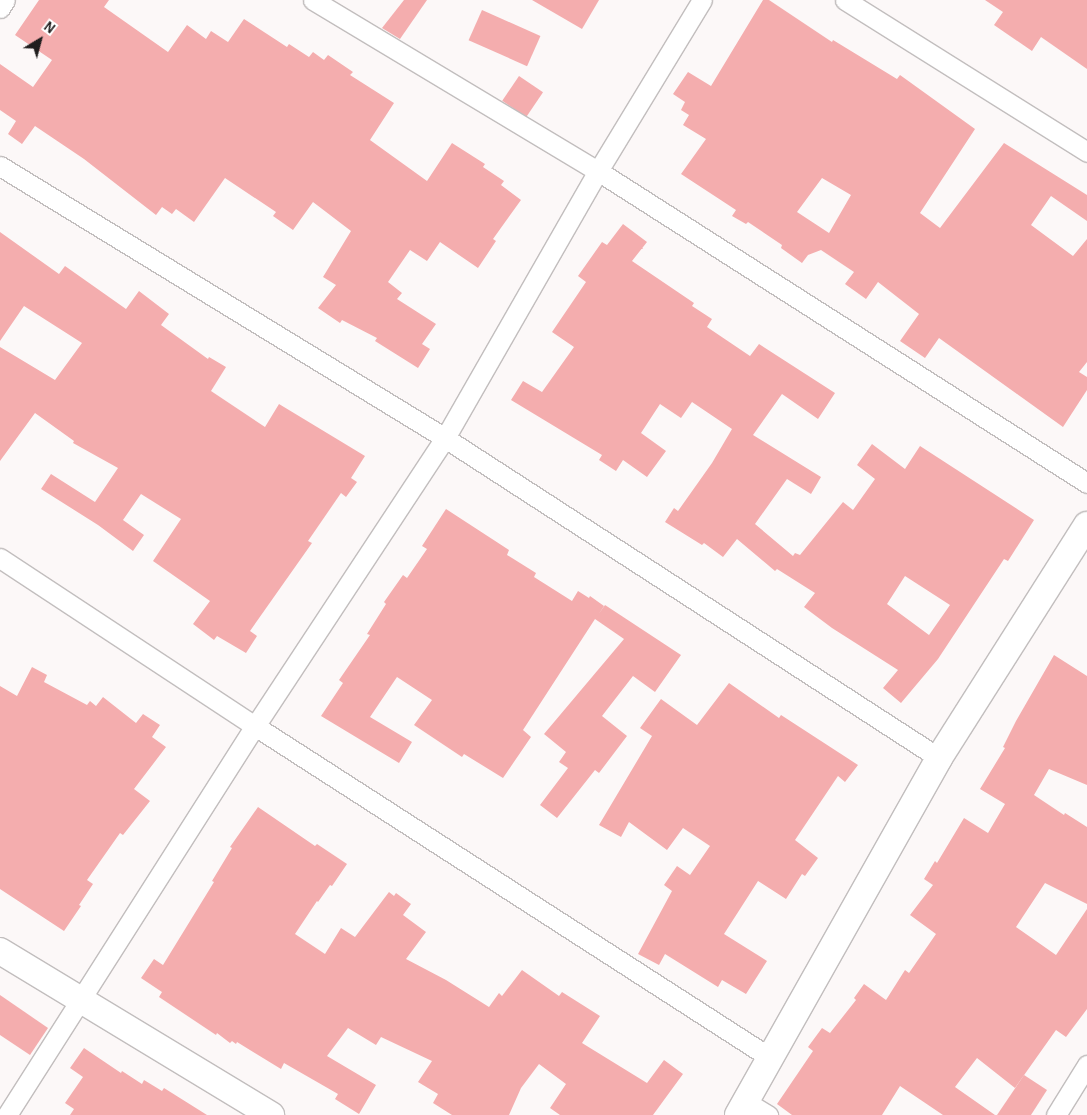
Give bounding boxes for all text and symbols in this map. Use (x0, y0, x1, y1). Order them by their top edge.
north arrow (15, 15, 65, 65)
text: N (41, 19, 57, 37)

